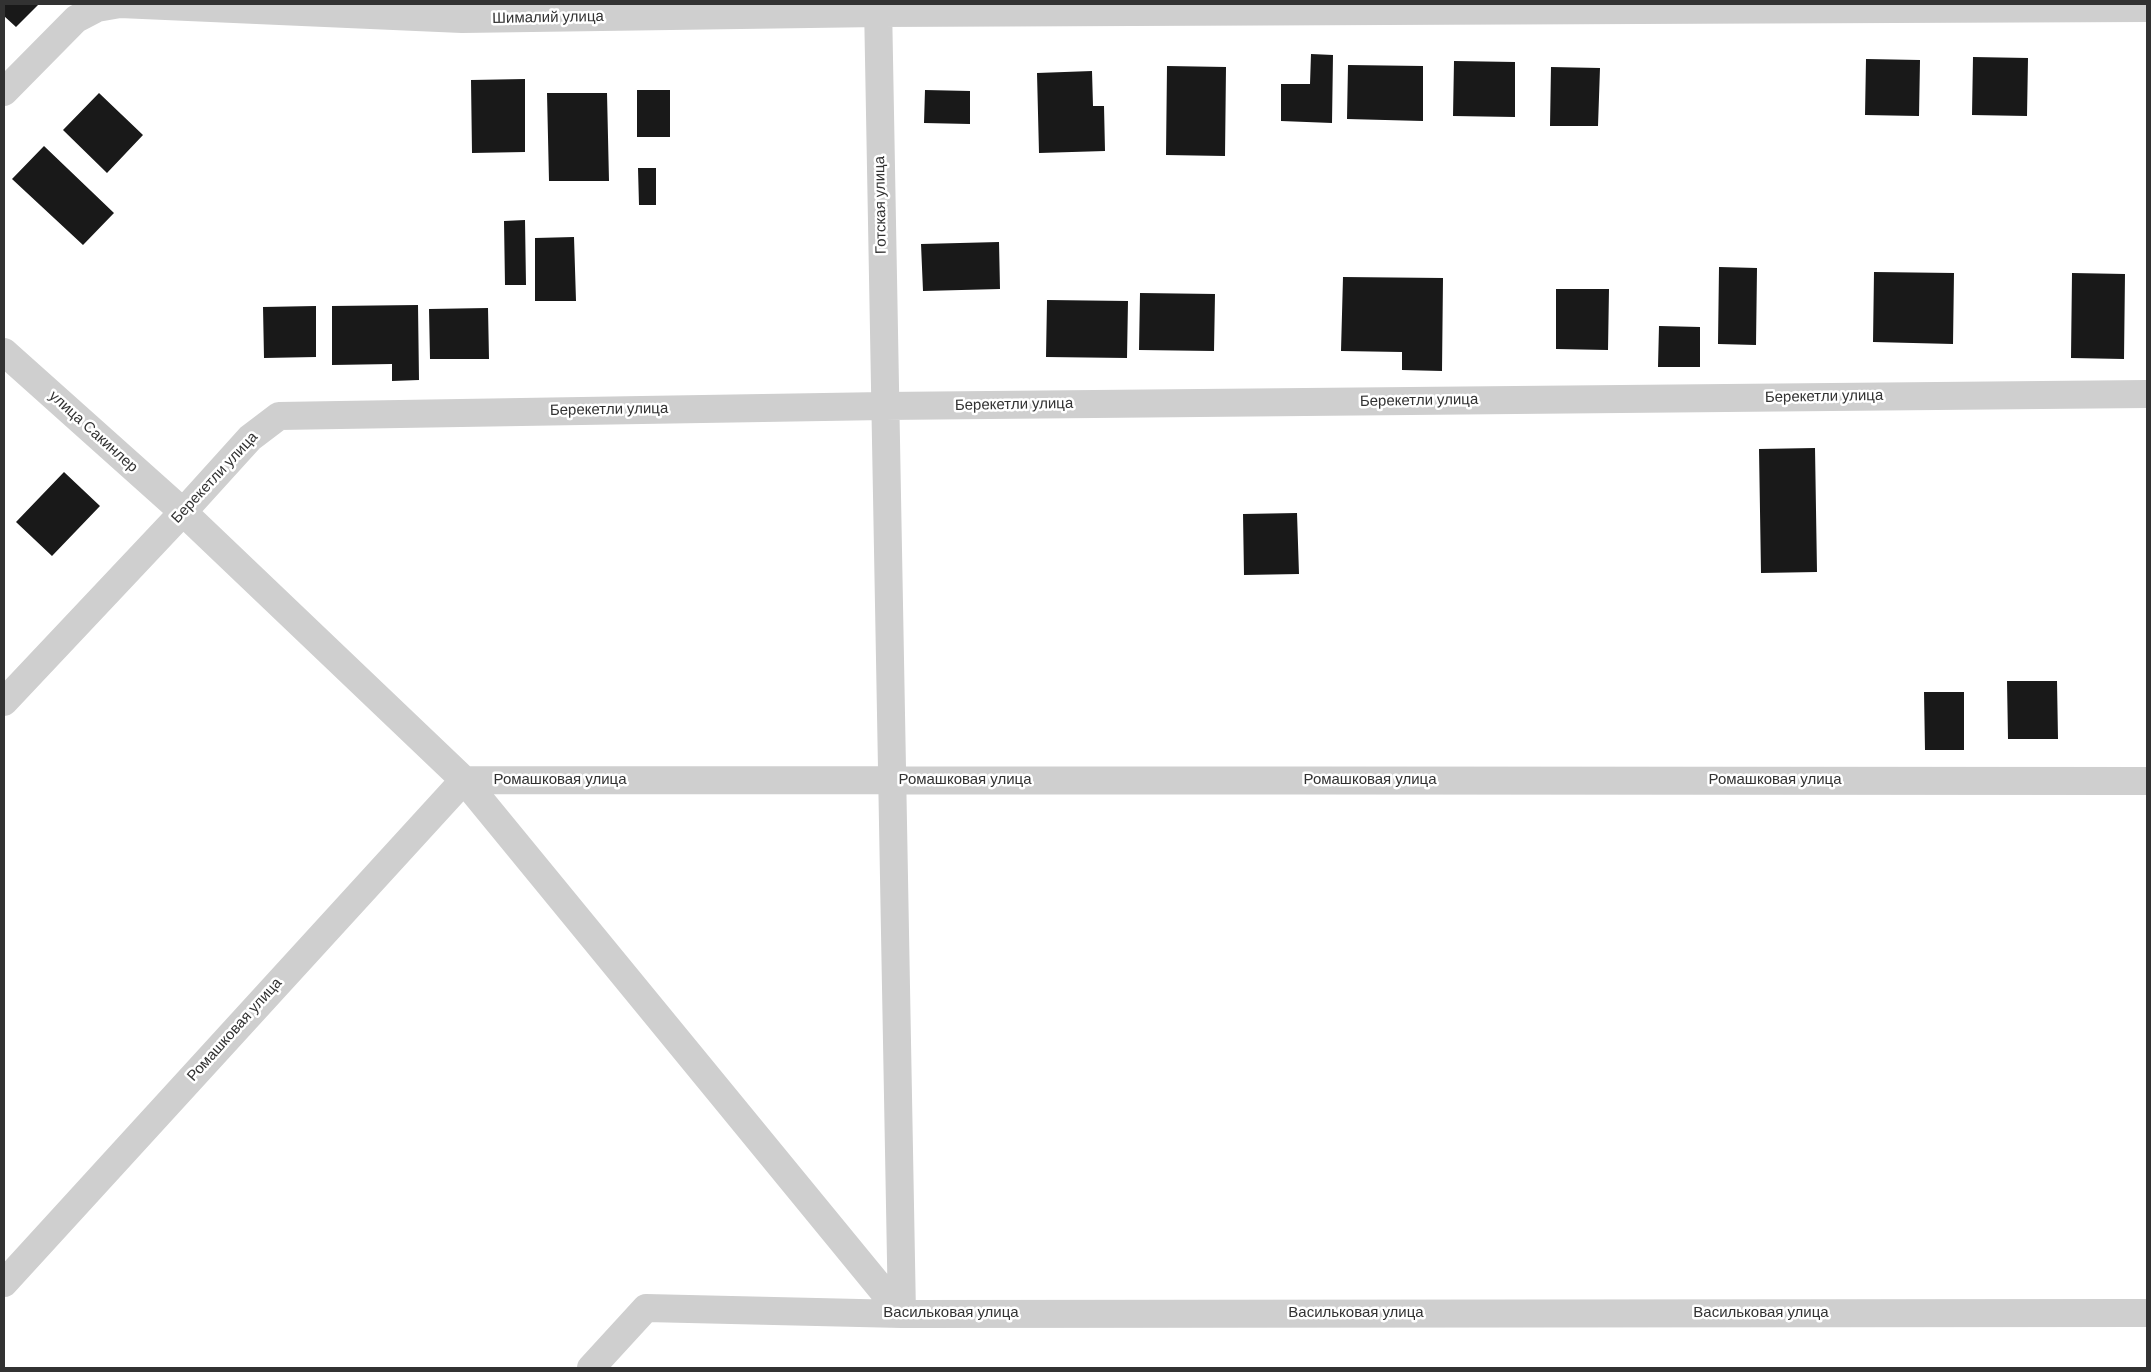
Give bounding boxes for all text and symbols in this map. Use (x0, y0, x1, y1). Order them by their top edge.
street label: Шималий улица (492, 8, 604, 28)
street label: Готская улица (871, 156, 891, 254)
street label: улица Сакинлер (45, 387, 141, 477)
street label: Берекетли улица (1765, 387, 1883, 407)
street label: Берекетли улица (1360, 391, 1478, 411)
street label: Берекетли улица (955, 395, 1073, 415)
street label: Берекетли улица (550, 400, 668, 420)
street label: Берекетли улица (168, 429, 262, 527)
street label: Ромашковая улица (494, 771, 626, 789)
street label: Ромашковая улица (899, 771, 1031, 789)
street label: Ромашковая улица (1304, 771, 1436, 789)
street label: Ромашковая улица (1709, 771, 1841, 789)
street label: Ромашковая улица (184, 975, 286, 1085)
street label: Васильковая улица (883, 1304, 1019, 1322)
street label: Васильковая улица (1288, 1304, 1424, 1322)
street label: Васильковая улица (1693, 1304, 1829, 1322)

